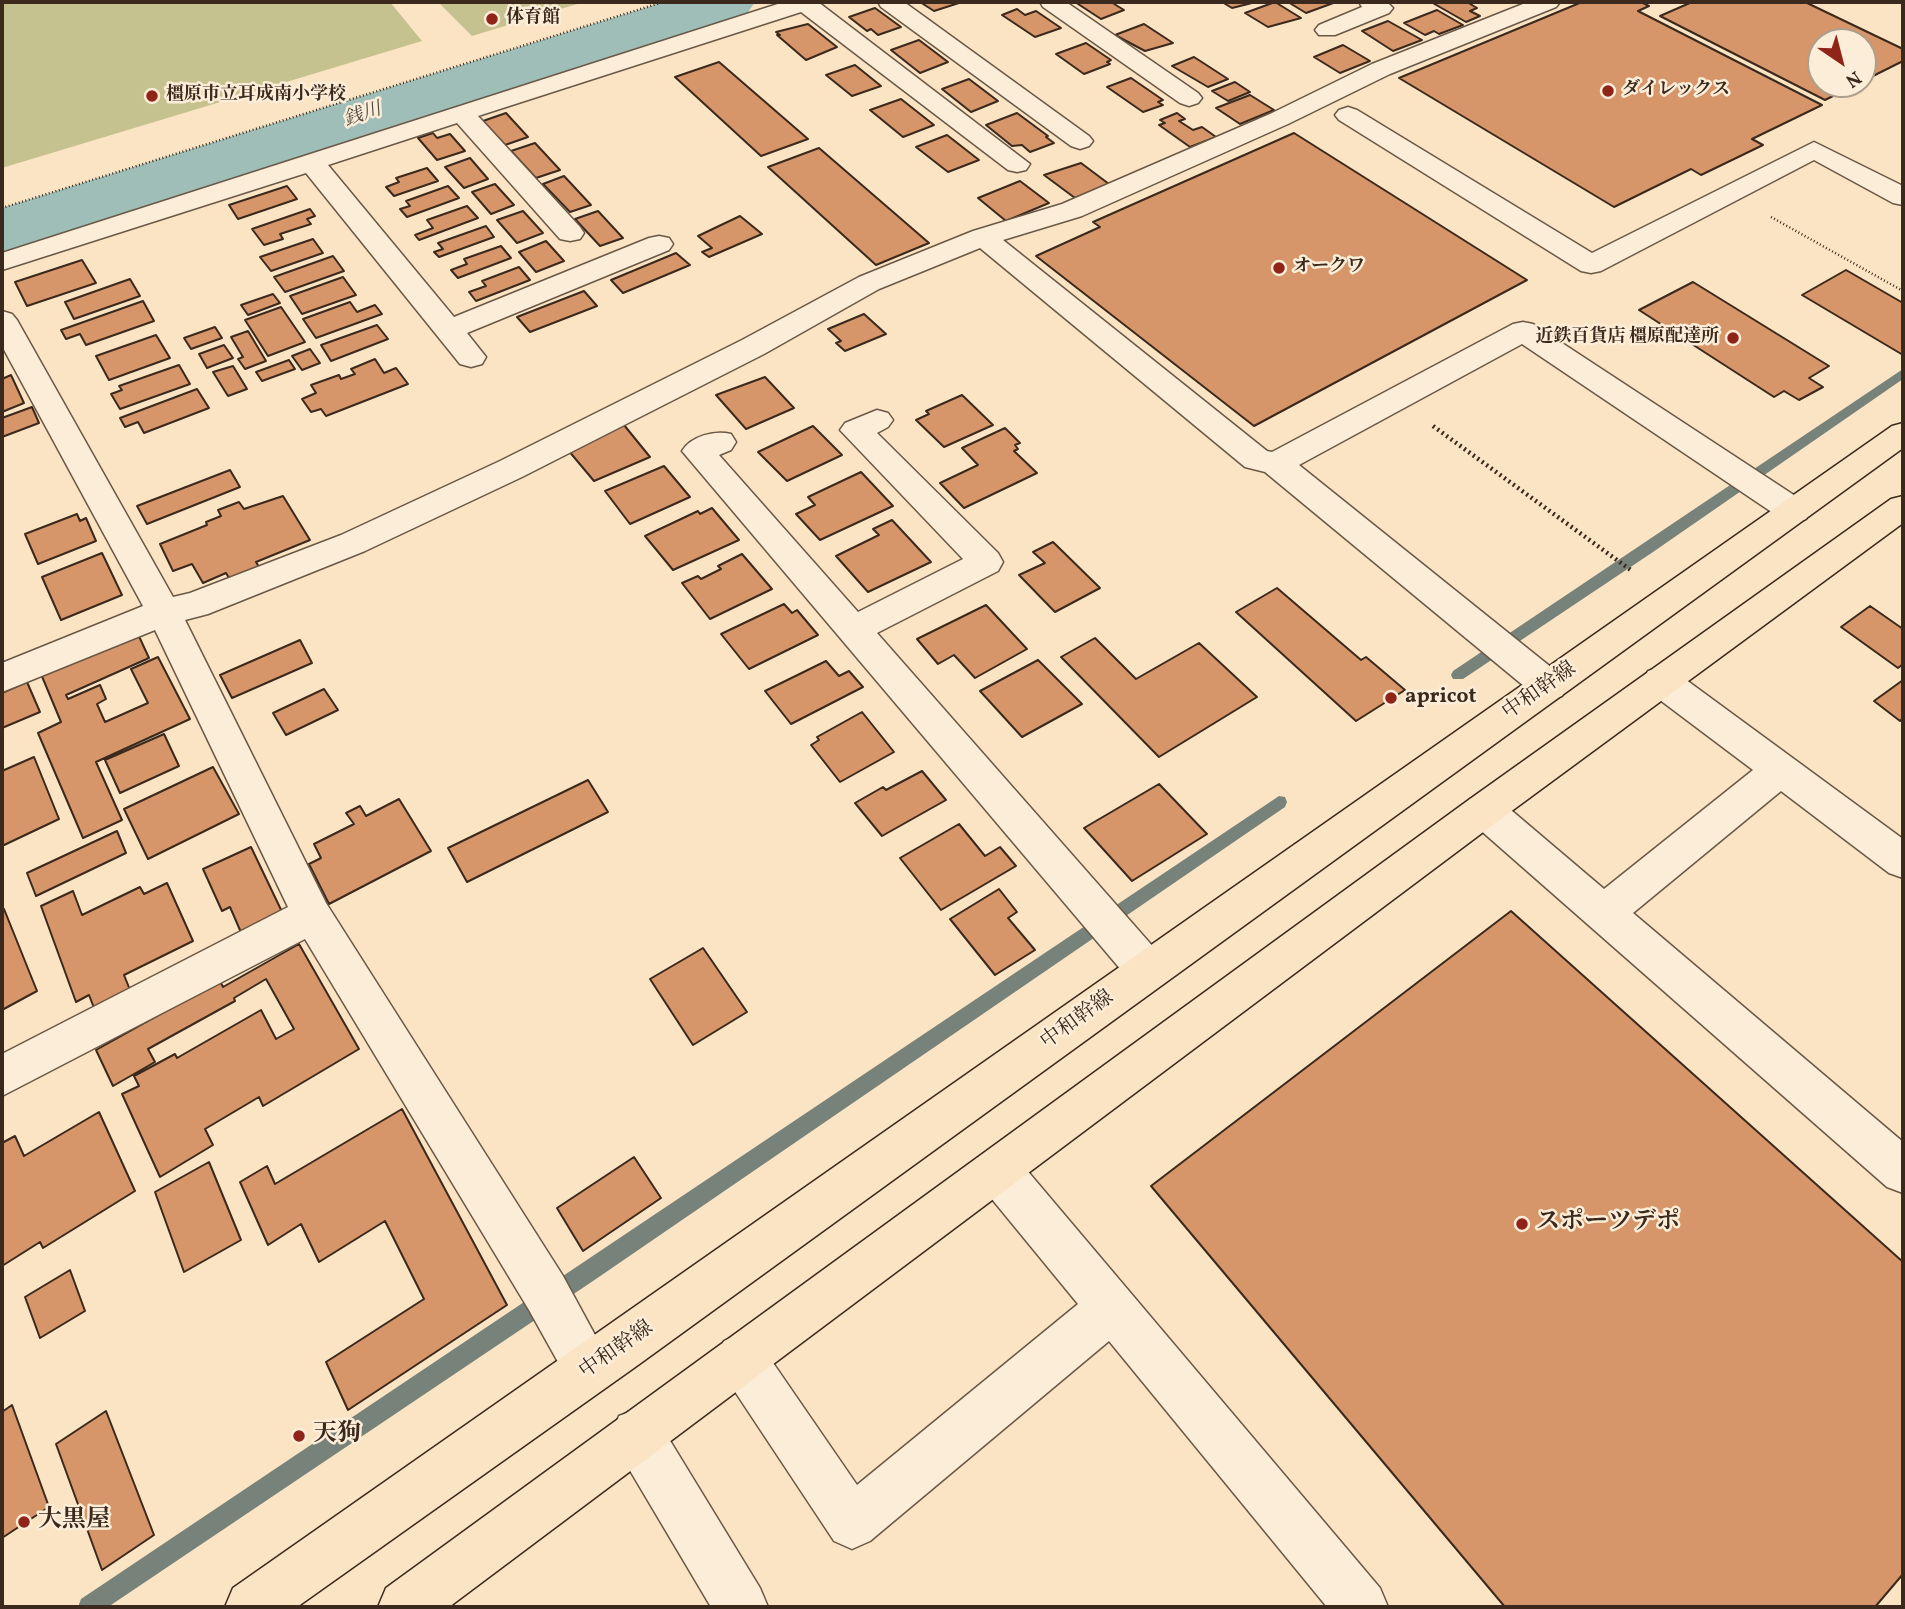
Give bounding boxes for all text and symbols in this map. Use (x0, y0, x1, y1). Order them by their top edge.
place label: 体育館 (506, 8, 560, 30)
marker: 体育館 (484, 11, 500, 27)
north arrow (1807, 28, 1877, 98)
text: N (1840, 64, 1866, 93)
place label: ダイレックス (1622, 80, 1730, 102)
marker: ダイレックス (1600, 83, 1616, 99)
place label: 橿原市立耳成南小学校 (166, 85, 346, 107)
marker: 橿原市立耳成南小学校 (144, 88, 160, 104)
water label: 銭川 (341, 99, 385, 133)
place label: オークワ (1293, 257, 1365, 279)
marker: オークワ (1271, 260, 1287, 276)
place label: 近鉄百貨店 橿原配達所 (1535, 327, 1719, 349)
marker: 近鉄百貨店 橿原配達所 (1725, 330, 1741, 346)
street label: 中和幹線 (1498, 658, 1582, 726)
place label: apricot (1405, 685, 1476, 711)
marker: apricot (1383, 690, 1399, 706)
street label: 中和幹線 (1037, 986, 1119, 1056)
place label: スポーツデポ (1536, 1210, 1680, 1238)
marker: スポーツデポ (1514, 1216, 1530, 1232)
street label: 中和幹線 (575, 1317, 659, 1385)
place label: 天狗 (313, 1422, 361, 1450)
marker: 天狗 (291, 1428, 307, 1444)
place label: 大黒屋 (38, 1508, 110, 1536)
marker: 大黒屋 (16, 1514, 32, 1530)

